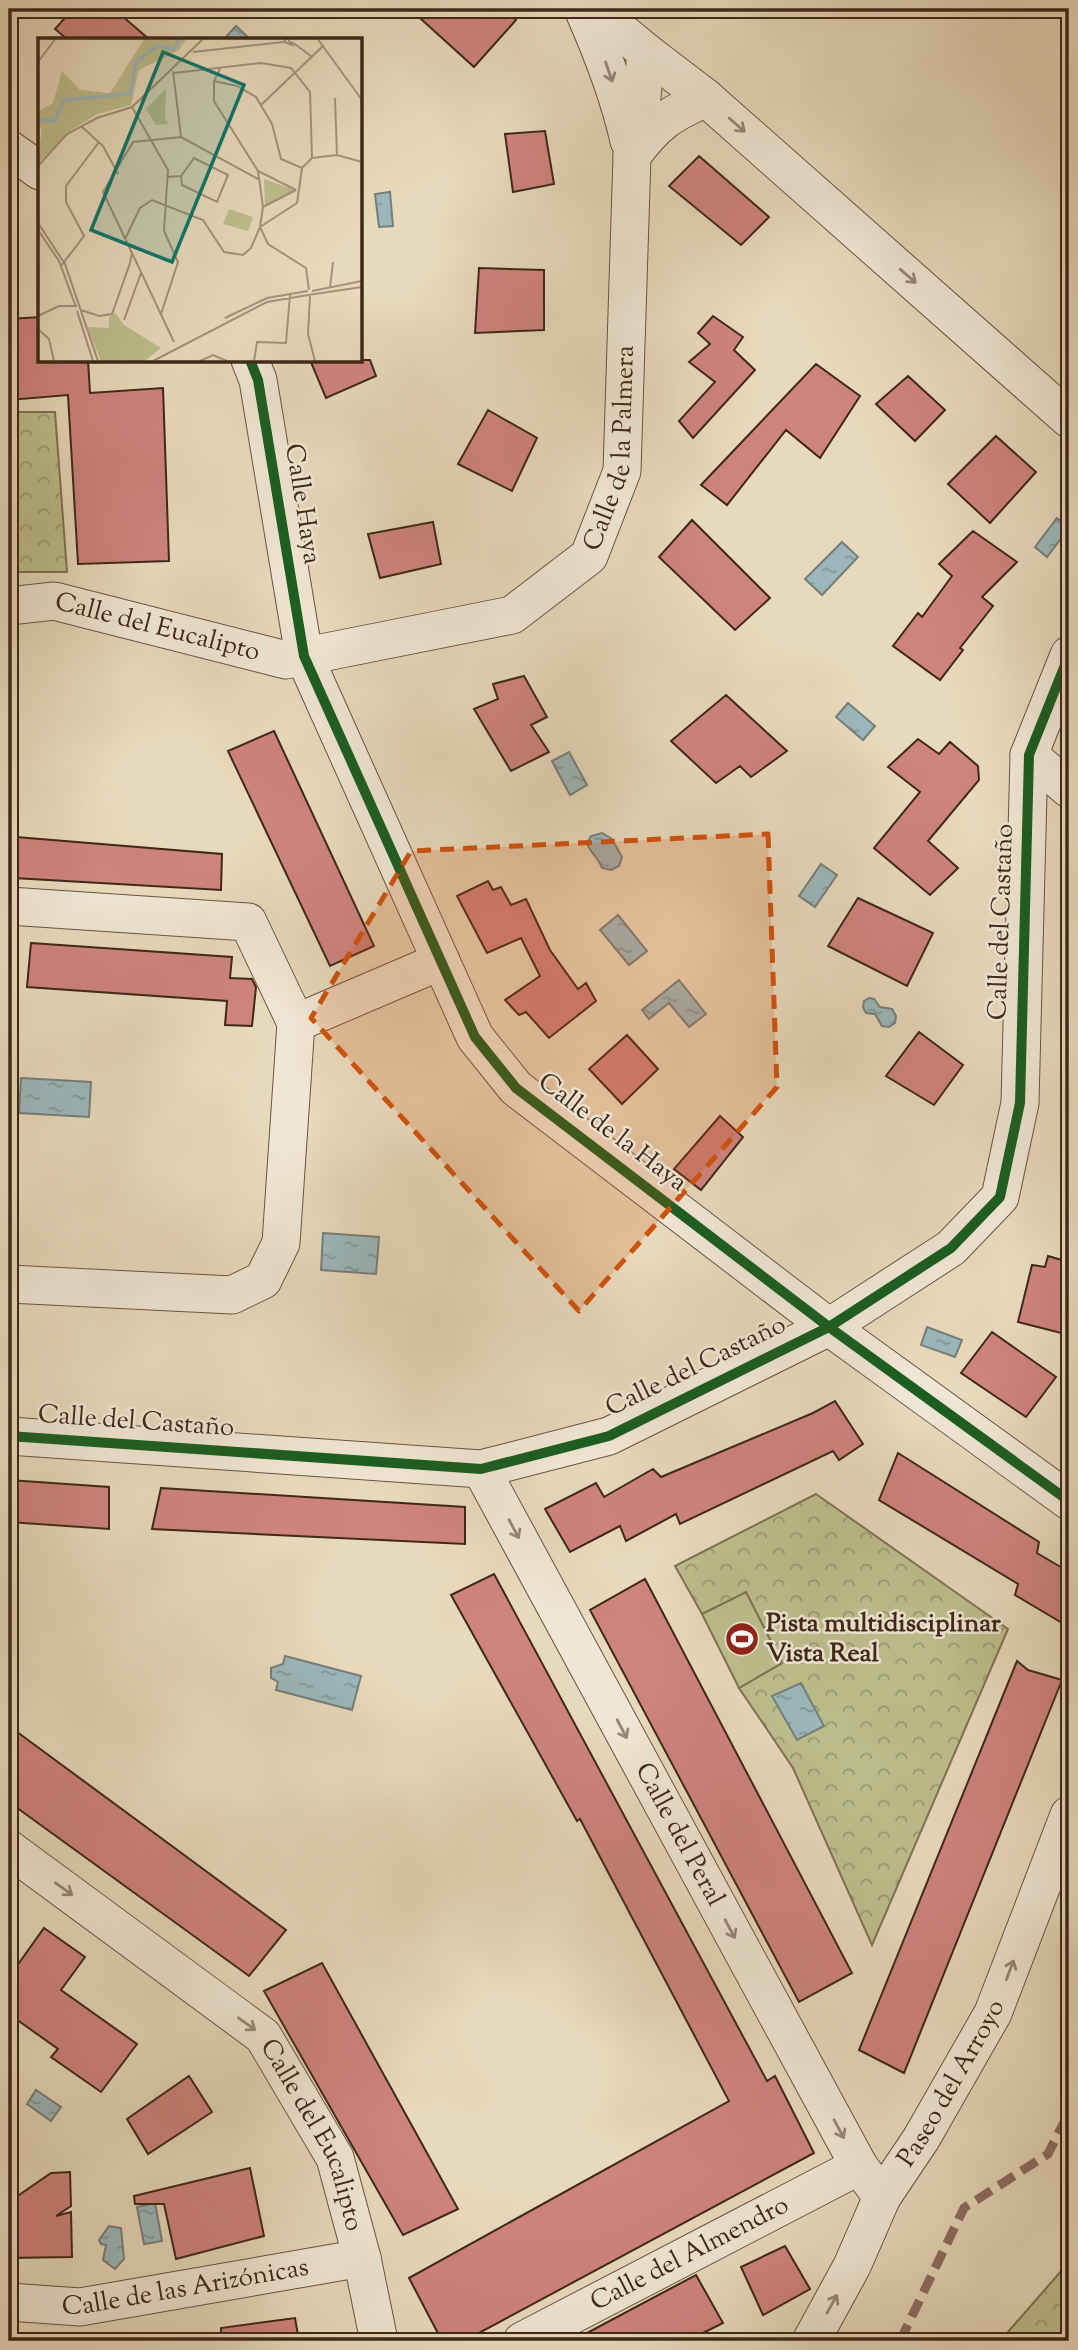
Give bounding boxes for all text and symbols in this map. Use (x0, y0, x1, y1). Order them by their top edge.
inset map (38, 38, 362, 362)
one-way arrow (604, 60, 616, 82)
one-way arrow (728, 117, 746, 133)
one-way arrow (899, 268, 917, 284)
street label: Calle de la Palmera (574, 345, 644, 556)
street label: Calle Haya (274, 441, 330, 567)
street label: Calle del Eucalipto (51, 583, 264, 671)
street label: Calle del Castaño (980, 823, 1024, 1021)
street label: Calle de la Haya (530, 1065, 694, 1201)
street label: Calle del Castaño (599, 1307, 793, 1427)
street label: Calle del Castaño (37, 1397, 235, 1447)
one-way arrow (507, 1518, 521, 1539)
place label: Pista multidisciplinar Vista Real (766, 1606, 1001, 1673)
sports icon: Pista multidisciplinar Vista Real (723, 1620, 761, 1658)
one-way arrow (616, 1718, 629, 1739)
street label: Calle del Peral (625, 1756, 733, 1913)
one-way arrow (54, 1882, 73, 1896)
one-way arrow (724, 1918, 738, 1939)
one-way arrow (1004, 1960, 1017, 1982)
street label: Paseo del Arroyo (889, 1995, 1015, 2175)
one-way arrow (237, 2017, 256, 2031)
street label: Calle del Eucalipto (250, 2032, 372, 2235)
one-way arrow (833, 2118, 846, 2139)
street label: Calle del Almendro (584, 2187, 795, 2321)
street label: Calle de las Arizónicas (61, 2249, 312, 2326)
one-way arrow (825, 2294, 839, 2315)

